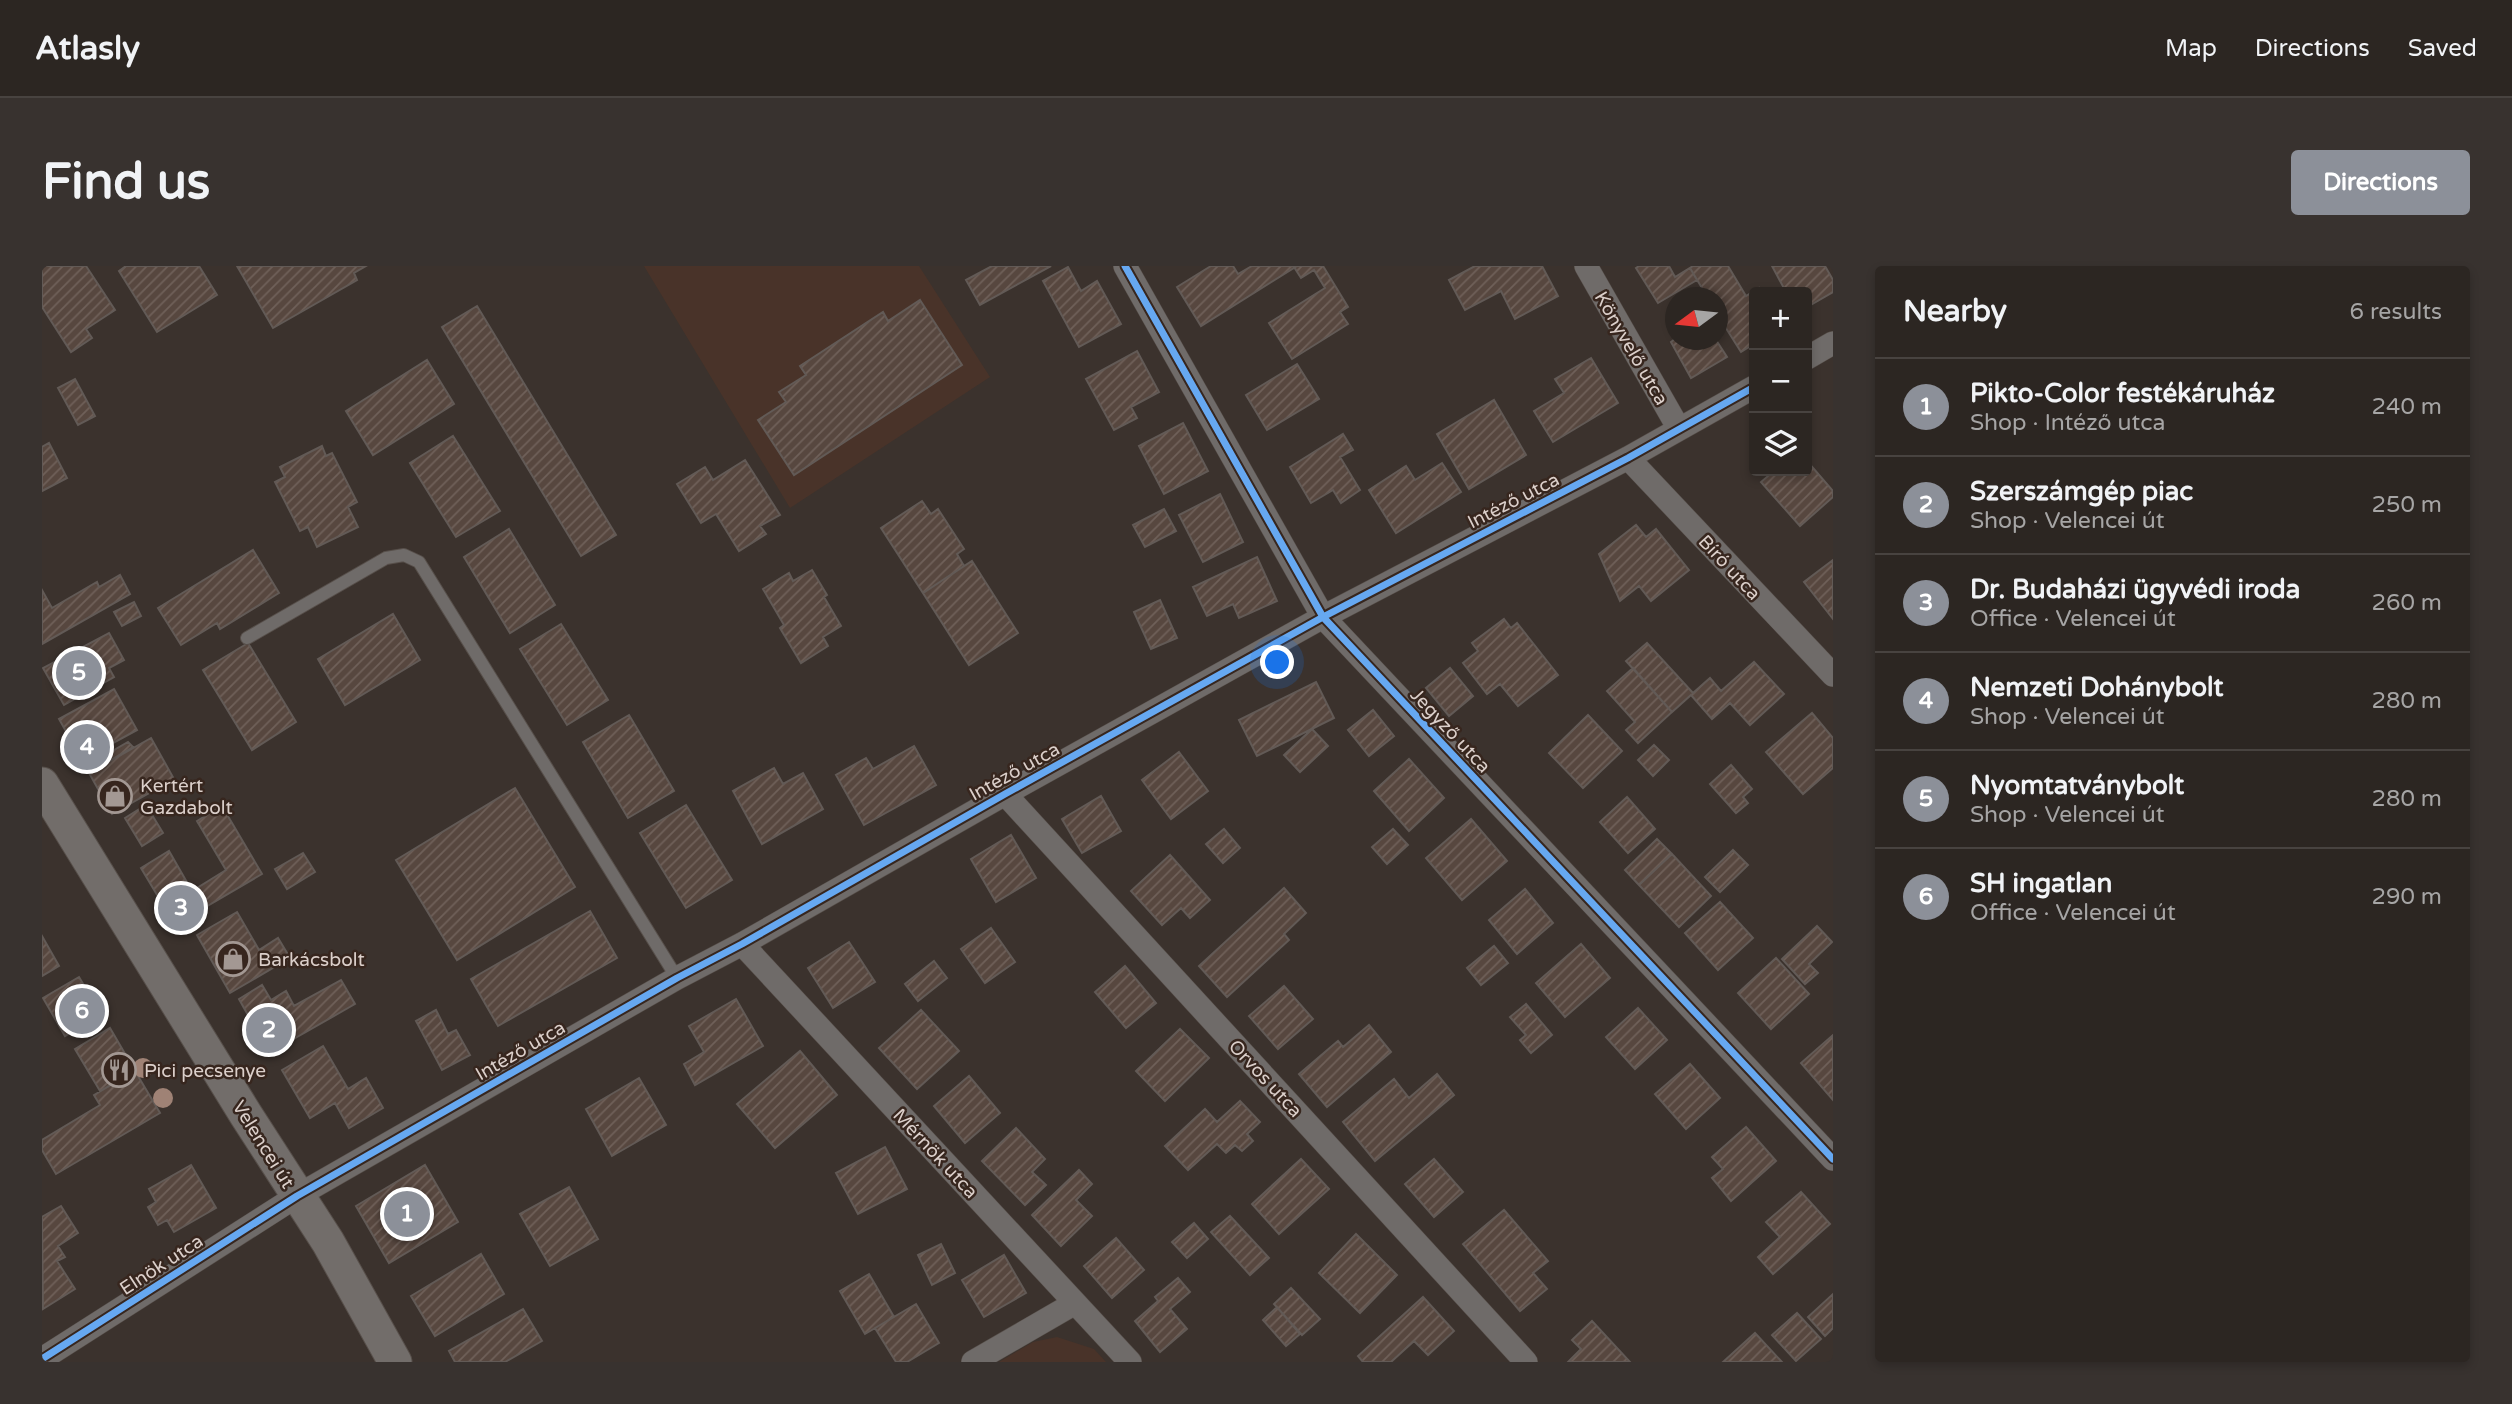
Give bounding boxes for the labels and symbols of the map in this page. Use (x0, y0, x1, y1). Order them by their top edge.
north arrow (1665, 287, 1728, 350)
street label: Könyvelő utca (1590, 288, 1672, 409)
street label: Intéző utca (1464, 468, 1563, 533)
street label: Bíró utca (1694, 531, 1765, 605)
your location (1260, 645, 1294, 679)
pin: 5 (56, 647, 102, 699)
street label: Jegyző utca (1406, 684, 1495, 777)
pin: 4 (64, 721, 110, 773)
street label: Intéző utca (965, 738, 1064, 806)
place label: Kertért Gazdabolt (140, 775, 233, 819)
shop icon: Kertért Gazdabolt (96, 777, 134, 815)
pin: 3 (158, 882, 204, 934)
shop icon: Barkácsbolt (214, 940, 252, 978)
place label: Barkácsbolt (258, 949, 365, 971)
pin: 6 (59, 985, 105, 1037)
pin: 2 (246, 1004, 292, 1056)
street label: Intéző utca (472, 1016, 569, 1085)
street label: Orvos utca (1224, 1035, 1307, 1122)
restaurant icon: Pici pecsenye (100, 1051, 138, 1089)
place label: Pici pecsenye (144, 1060, 266, 1082)
street label: Velencei út (228, 1097, 299, 1192)
street label: Mérnök utca (888, 1104, 982, 1203)
pin: 1 (384, 1188, 430, 1240)
street label: Elnök utca (116, 1230, 207, 1300)

